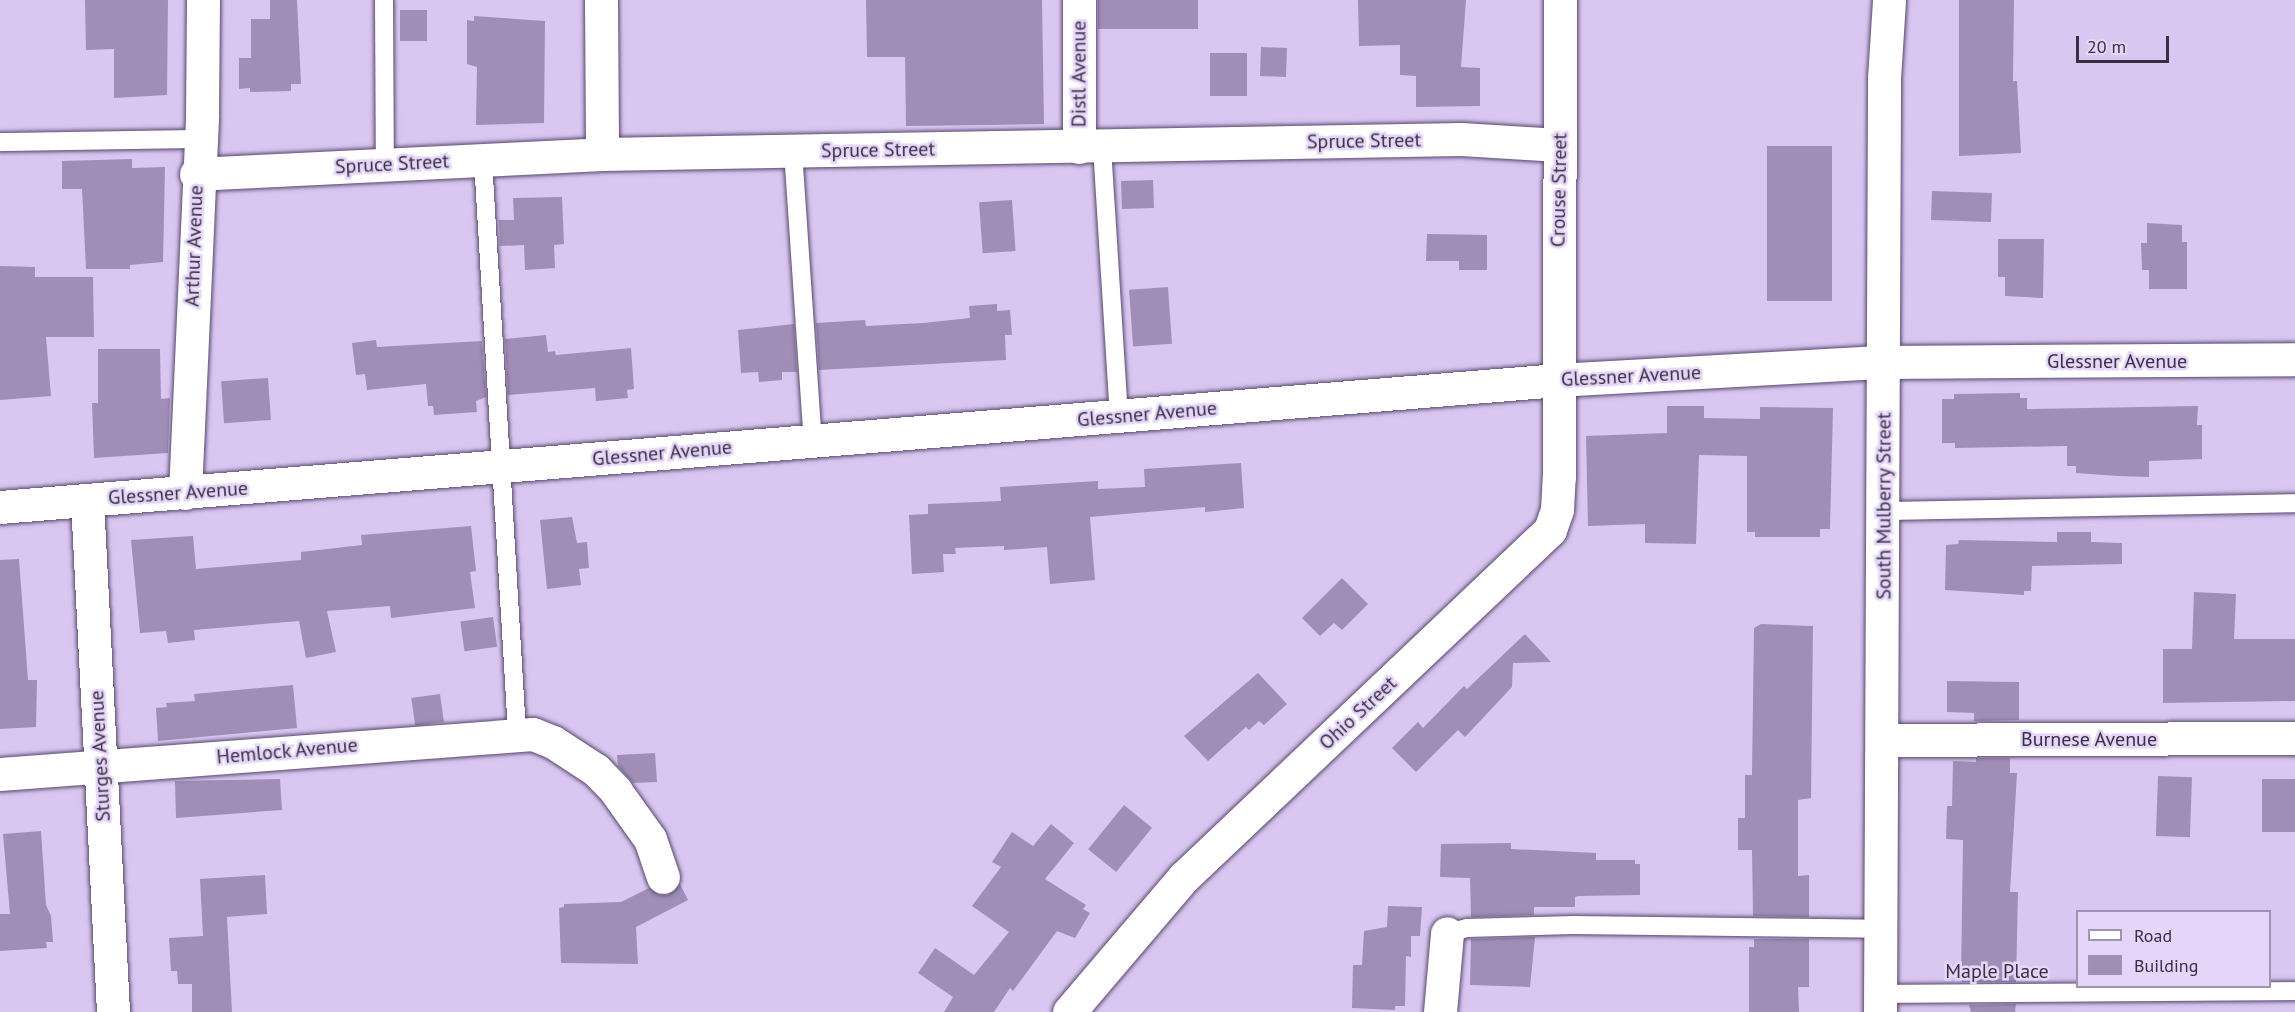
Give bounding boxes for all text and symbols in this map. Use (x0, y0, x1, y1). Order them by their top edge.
street label: Distl Avenue (1067, 20, 1091, 128)
scale bar (2079, 24, 2172, 62)
text: 20 m (2087, 35, 2126, 58)
street label: Spruce Street (1307, 128, 1421, 154)
street label: Crouse Street (1546, 133, 1572, 247)
street label: Spruce Street (821, 137, 935, 163)
street label: Spruce Street (334, 149, 450, 179)
street label: Arthur Avenue (180, 185, 208, 307)
street label: Glessner Avenue (2047, 349, 2187, 373)
street label: Glessner Avenue (1560, 360, 1702, 392)
street label: Glessner Avenue (1076, 396, 1218, 432)
street label: South Mulberry Street (1872, 412, 1896, 600)
street label: Glessner Avenue (591, 435, 733, 471)
street label: Glessner Avenue (107, 476, 249, 510)
street label: Ohio Street (1314, 671, 1402, 755)
street label: Sturges Avenue (85, 689, 115, 823)
street label: Burnese Avenue (2021, 727, 2157, 751)
street label: Hemlock Avenue (215, 733, 359, 769)
legend (2076, 910, 2271, 988)
text: Road (2134, 924, 2172, 947)
text: Building (2134, 954, 2198, 977)
street label: Maple Place (1945, 959, 2049, 983)

